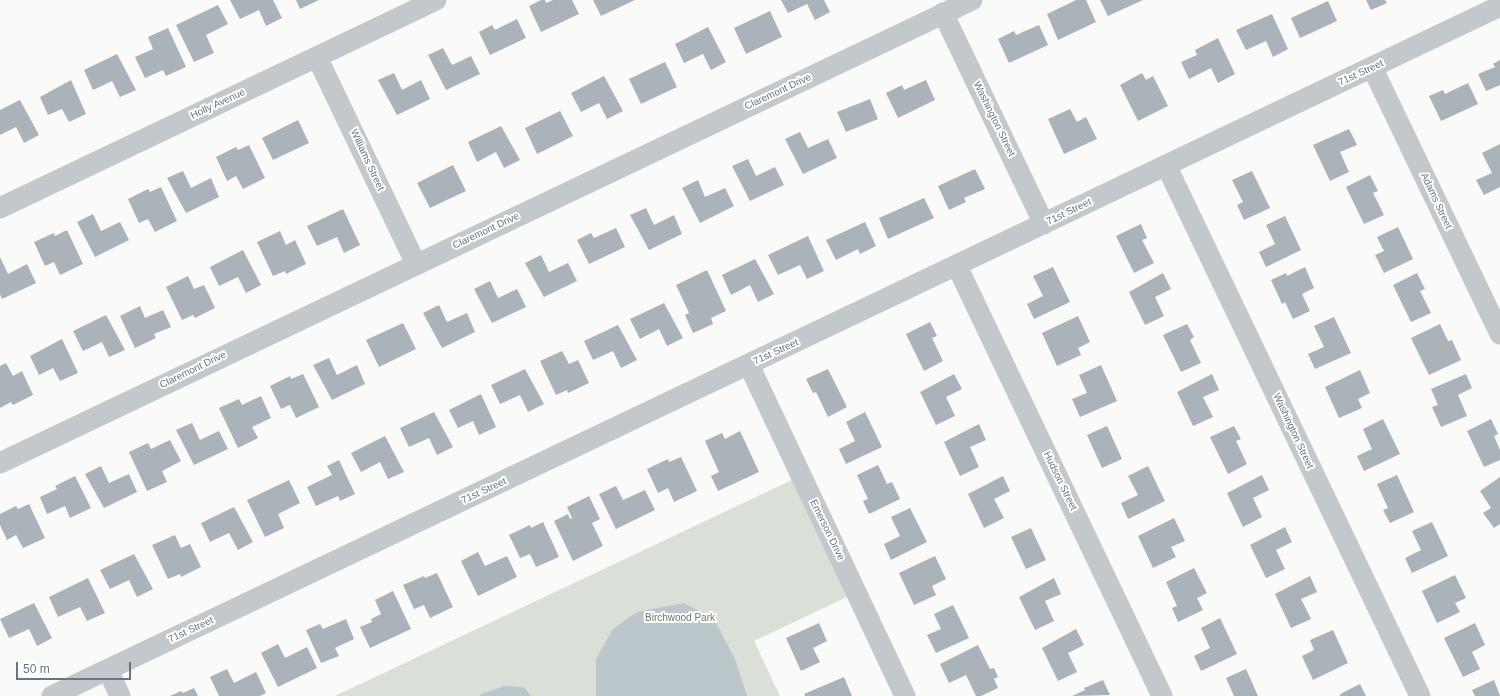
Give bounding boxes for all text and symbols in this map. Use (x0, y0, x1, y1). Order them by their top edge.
street label: 71st Street (1337, 57, 1385, 89)
street label: Claremont Drive (743, 71, 813, 113)
street label: Washington Street (971, 80, 1017, 158)
street label: Holly Avenue (189, 86, 247, 122)
street label: Williams Street (347, 127, 387, 193)
street label: Adams Street (1418, 171, 1454, 231)
street label: 71st Street (1045, 196, 1093, 228)
street label: Claremont Drive (451, 210, 521, 252)
street label: 71st Street (752, 336, 800, 368)
street label: Claremont Drive (158, 349, 228, 391)
street label: Washington Street (1270, 391, 1316, 471)
street label: Hudson Street (1041, 450, 1079, 512)
street label: 71st Street (460, 475, 508, 507)
street label: Emerson Drive (807, 498, 847, 562)
park label: Birchwood Park (645, 612, 715, 624)
street label: 71st Street (167, 614, 215, 646)
scale bar (18, 654, 133, 680)
text: 50 m (23, 662, 50, 676)

